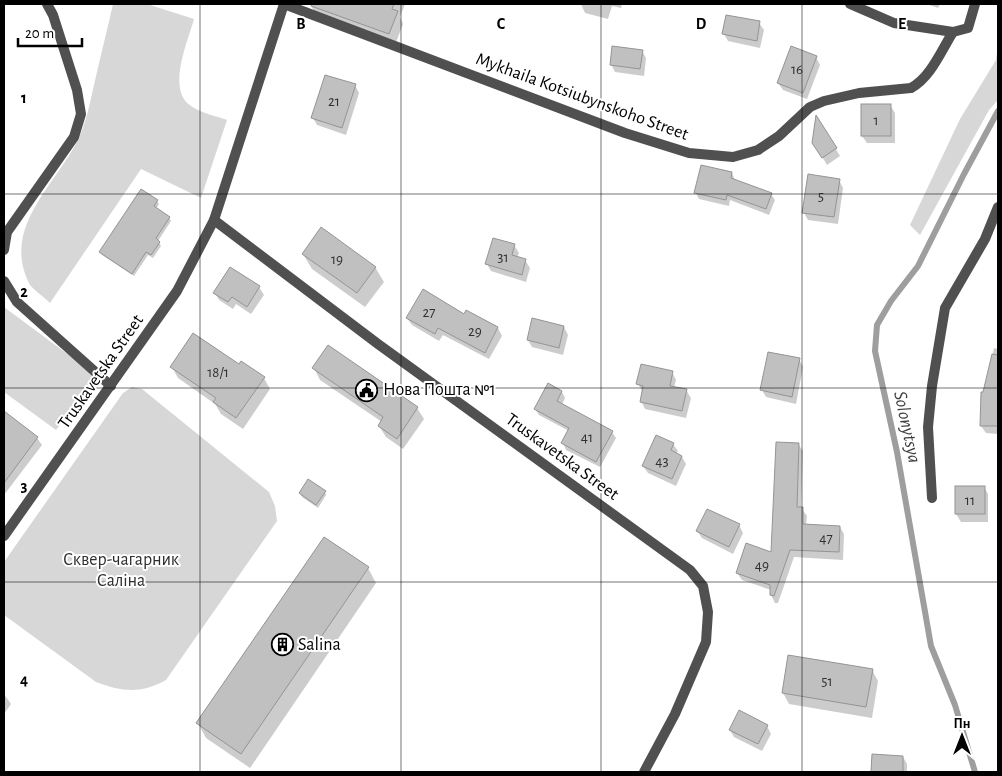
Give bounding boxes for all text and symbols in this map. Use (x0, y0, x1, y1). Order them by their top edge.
scale bar (18, 15, 81, 47)
text: B (296, 16, 306, 32)
text: C (497, 16, 506, 32)
text: D (696, 16, 707, 32)
text: E (898, 16, 906, 32)
text: 20 m (25, 26, 54, 41)
street label: Mykhaila Kotsiubynskoho Street (473, 50, 691, 144)
house number: 16 (791, 62, 803, 77)
text: 1 (21, 90, 27, 106)
house number: 21 (328, 94, 340, 109)
house number: 1 (873, 113, 879, 128)
house number: 5 (818, 189, 824, 204)
house number: 31 (497, 250, 509, 265)
house number: 19 (331, 252, 343, 267)
text: 2 (20, 284, 28, 300)
house number: 27 (422, 305, 436, 320)
street label: Truskavetska Street (55, 311, 147, 432)
house number: 29 (468, 324, 482, 339)
house number: 18/1 (207, 365, 229, 380)
public building icon: Нова Пошта №1 (355, 378, 379, 402)
place label: Нова Пошта №1 (383, 381, 496, 399)
water label: Solonytsya (890, 389, 924, 465)
street label: Truskavetska Street (502, 410, 622, 504)
house number: 41 (581, 430, 593, 445)
house number: 43 (655, 454, 669, 469)
text: 3 (21, 478, 28, 494)
house number: 11 (965, 493, 975, 508)
house number: 47 (819, 531, 833, 546)
park label: Сквер-чагарник Саліна (63, 551, 180, 590)
house number: 49 (755, 558, 769, 573)
building icon: Salina (270, 633, 294, 657)
place label: Salina (298, 636, 341, 654)
text: 4 (20, 672, 28, 688)
house number: 51 (821, 674, 833, 689)
north arrow (937, 711, 987, 761)
text: Пн (953, 717, 971, 731)

